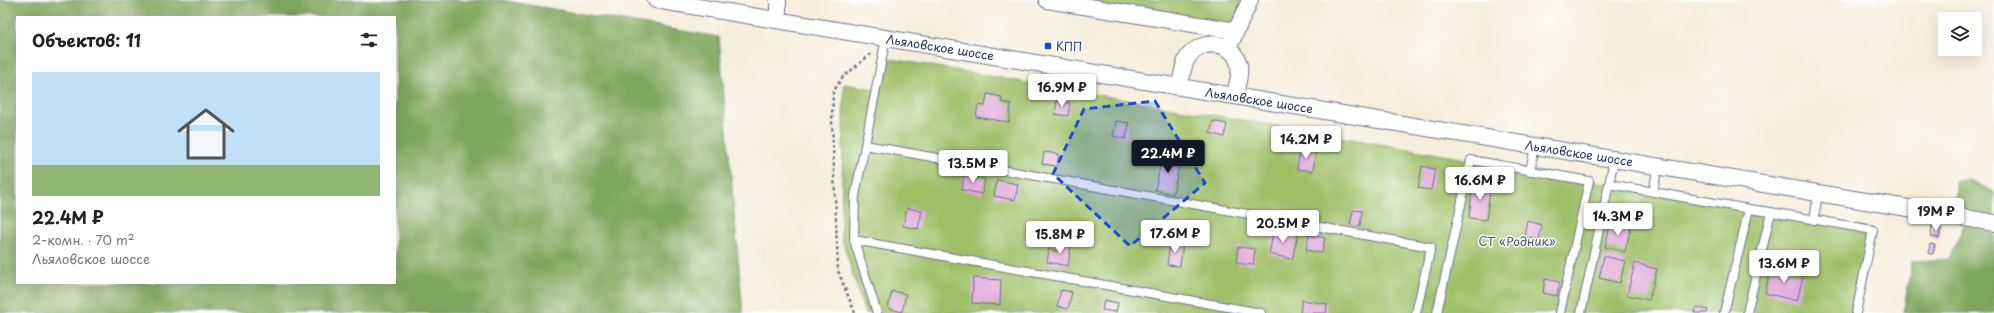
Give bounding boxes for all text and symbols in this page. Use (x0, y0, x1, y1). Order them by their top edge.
map controls (1938, 12, 1982, 56)
button: layers (1938, 12, 1982, 56)
text: Объектов: 11 (32, 27, 141, 53)
icon: filters (358, 29, 380, 51)
street label: Льяловское шоссе (885, 30, 995, 64)
place label: КПП (1056, 37, 1082, 55)
marker: КПП (1043, 41, 1053, 51)
pin: 16.9M ₽ (1025, 74, 1099, 108)
text: 16.9M ₽ (1037, 77, 1087, 96)
street label: Льяловское шоссе (1204, 83, 1314, 117)
icon: home (170, 98, 242, 170)
pin: 14.2M ₽ (1269, 126, 1343, 160)
text: 14.2M ₽ (1280, 129, 1332, 148)
street label: Льяловское шоссе (1524, 136, 1634, 170)
pin: 22.4M ₽ (1131, 140, 1205, 174)
text: 22.4M ₽ (1141, 143, 1195, 162)
pin: 13.5M ₽ (936, 150, 1010, 184)
text: 13.5M ₽ (948, 153, 998, 172)
pin: 16.6M ₽ (1443, 167, 1517, 201)
text: 16.6M ₽ (1454, 170, 1506, 189)
pin: 19M ₽ (1908, 198, 1964, 232)
text: 19M ₽ (1917, 201, 1955, 220)
pin: 14.3M ₽ (1581, 203, 1655, 237)
text: 22.4M ₽ (32, 204, 103, 230)
text: 14.3M ₽ (1592, 206, 1644, 225)
pin: 20.5M ₽ (1246, 210, 1320, 244)
text: 20.5M ₽ (1256, 213, 1310, 232)
pin: 17.6M ₽ (1138, 220, 1212, 254)
pin: 15.8M ₽ (1023, 221, 1097, 255)
text: 17.6M ₽ (1150, 223, 1200, 242)
text: 15.8M ₽ (1035, 224, 1085, 243)
text: 2-комн. · 70 m² (32, 230, 135, 249)
park label: СТ «Родник» (1478, 232, 1556, 250)
text: Льяловское шоссе (32, 249, 150, 268)
pin: 13.6M ₽ (1747, 250, 1821, 284)
text: 13.6M ₽ (1758, 253, 1810, 272)

